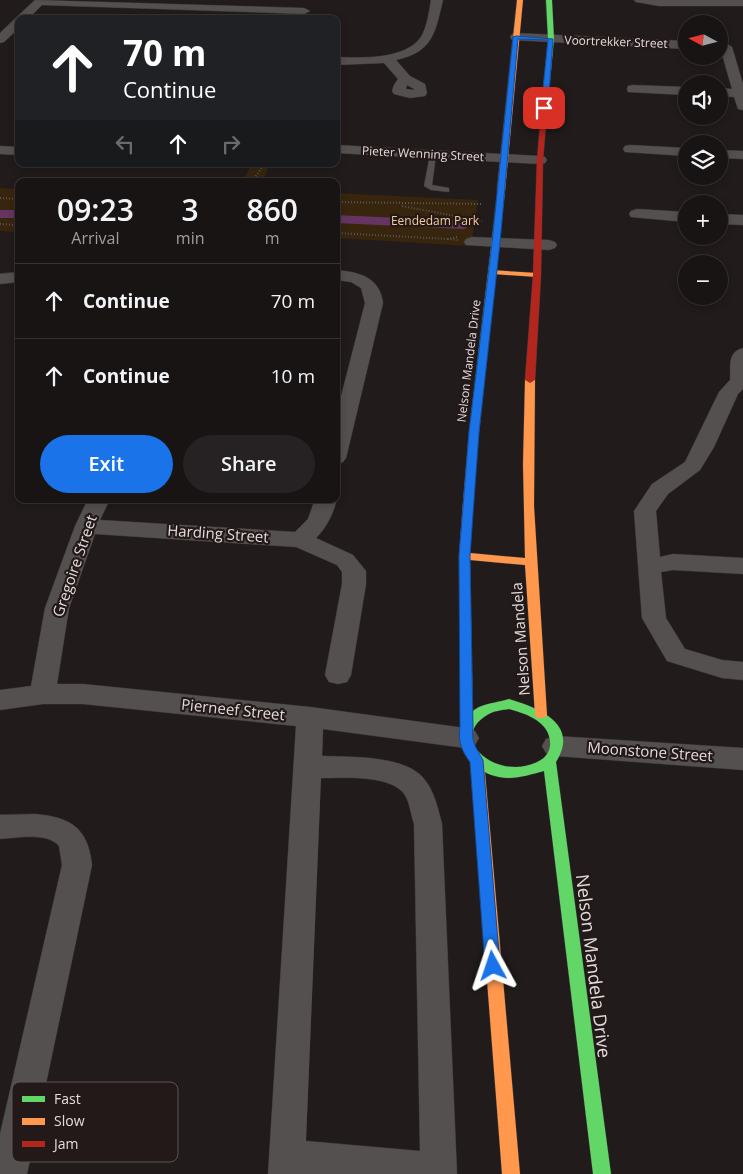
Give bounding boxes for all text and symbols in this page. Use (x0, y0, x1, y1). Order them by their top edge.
north arrow (678, 15, 728, 65)
map controls (678, 15, 728, 305)
text: 70 m (123, 29, 206, 76)
street label: Voortrekker Street (564, 31, 668, 52)
icon: ahead (40, 35, 105, 100)
text: Continue (123, 74, 216, 104)
button: sound (678, 75, 728, 125)
pin (523, 87, 565, 129)
icon: arrive (530, 94, 558, 122)
icon: left (111, 130, 139, 158)
icon: ahead (164, 130, 192, 158)
icon: right (217, 130, 245, 158)
button: layers (678, 135, 728, 185)
street label: Pieter Wenning Street (362, 142, 484, 165)
text: 09:23 (57, 189, 134, 230)
text: 3 (182, 189, 199, 230)
text: 860 (247, 189, 298, 230)
button: + (678, 195, 728, 245)
park label: Eendedam Park (391, 212, 480, 229)
text: Arrival (71, 227, 120, 249)
text: min (176, 227, 205, 249)
text: m (265, 227, 280, 249)
button: − (678, 255, 728, 305)
icon: ahead (40, 287, 68, 315)
text: Continue (83, 288, 170, 314)
text: 70 m (271, 288, 315, 314)
street label: Nelson Mandela Drive (453, 298, 484, 423)
icon: ahead (40, 362, 68, 390)
text: Continue (83, 363, 170, 389)
text: 10 m (271, 363, 315, 389)
button: Exit (40, 435, 173, 493)
button: Share (183, 435, 315, 493)
street label: Gregoire Street (47, 512, 101, 619)
street label: Harding Street (167, 519, 269, 547)
street label: Nelson Mandela (506, 582, 534, 696)
street label: Pierneef Street (180, 694, 286, 724)
street label: Moonstone Street (587, 737, 713, 765)
street label: Nelson Mandela Drive (571, 873, 617, 1059)
position arrow (466, 939, 518, 991)
legend (12, 1082, 178, 1162)
text: Fast (54, 1089, 81, 1108)
text: Slow (54, 1111, 85, 1130)
text: Jam (52, 1134, 79, 1153)

